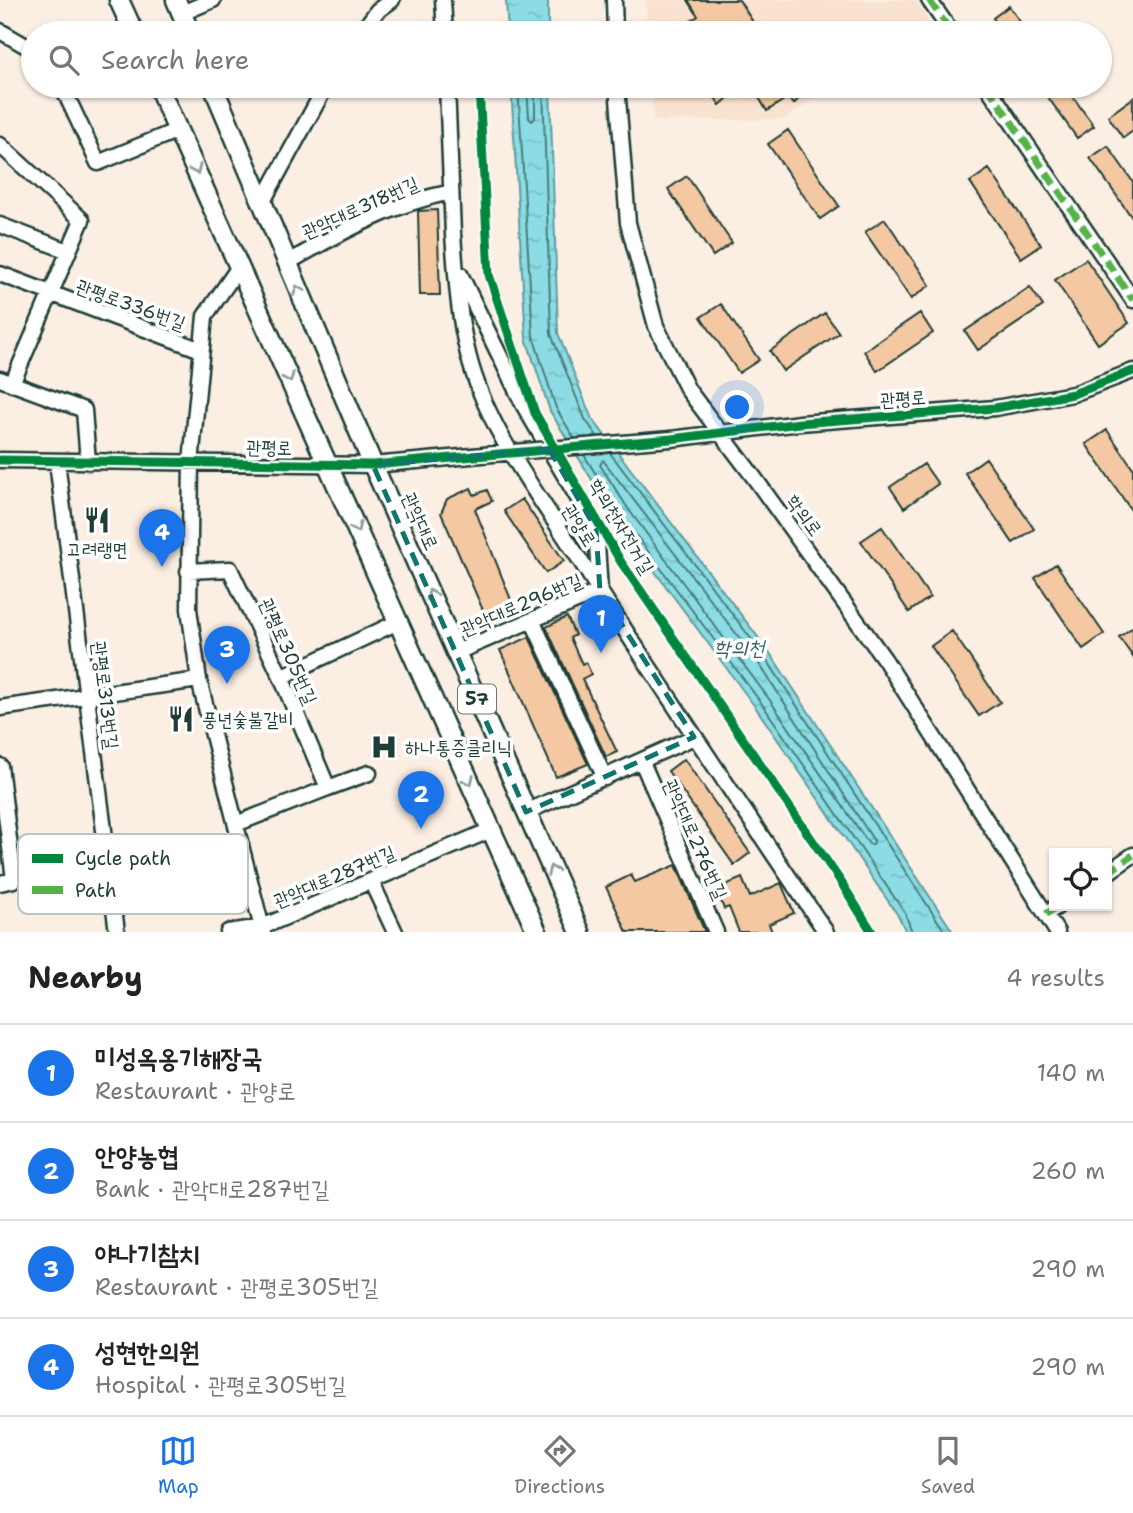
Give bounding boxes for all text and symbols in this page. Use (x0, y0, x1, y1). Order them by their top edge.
search box (21, 21, 1112, 98)
icon: search (45, 41, 83, 79)
text: Search here (101, 42, 250, 77)
one-way arrow (188, 163, 202, 176)
street label: 관악대로318번길 (298, 171, 422, 244)
street label: 관평로336번길 (73, 273, 189, 336)
one-way arrow (292, 284, 306, 297)
one-way arrow (281, 371, 295, 383)
street label: 관평로 (879, 384, 927, 413)
your location (720, 390, 754, 424)
street label: 관평로 (246, 435, 292, 460)
street label: 학의천자전거길 (583, 474, 660, 579)
street label: 관악대로 (397, 488, 444, 554)
street label: 학의로 (781, 489, 828, 541)
street label: 관양로 (557, 499, 602, 551)
restaurant icon: 고려랭면 (82, 505, 112, 535)
pin: 4 (139, 509, 185, 567)
one-way arrow (348, 521, 362, 533)
place label: 고려랭면 (66, 537, 128, 562)
street label: 관악대로296번길 (456, 568, 586, 641)
one-way arrow (425, 589, 439, 602)
street label: 관평로305번길 (254, 594, 323, 708)
pin: 1 (578, 595, 624, 653)
pin: 3 (204, 626, 250, 684)
water label: 학의천 (714, 634, 766, 662)
street label: 관평로313번길 (86, 639, 125, 751)
road number: 57 (458, 684, 496, 714)
restaurant icon: 풍년숯불갈비 (166, 704, 196, 734)
place label: 풍년숯불갈비 (202, 707, 294, 732)
hospital icon: 하나통증클리닉 (369, 732, 399, 762)
place label: 하나통증클리닉 (405, 735, 512, 760)
pin: 2 (398, 771, 444, 829)
one-way arrow (461, 774, 475, 786)
street label: 관악대로276번길 (658, 775, 733, 903)
legend (18, 834, 248, 914)
street label: 관악대로287번길 (270, 840, 399, 913)
text: Cycle path (75, 846, 171, 871)
map controls (1049, 848, 1112, 911)
button: locate (1049, 848, 1112, 911)
one-way arrow (546, 865, 560, 877)
text: Path (75, 878, 117, 903)
text: Nearby (28, 957, 143, 998)
text: 4 results (1006, 963, 1105, 993)
text: 미성옥옹기해장국 (95, 1040, 262, 1075)
text: 1 (46, 1058, 56, 1088)
text: 140 m (1037, 1058, 1105, 1088)
text: Restaurant · 관양로 (95, 1076, 296, 1106)
text: 안양농협 (95, 1138, 179, 1173)
text: 2 (43, 1156, 59, 1186)
text: 260 m (1031, 1156, 1105, 1186)
text: Bank · 관악대로287번길 (95, 1174, 329, 1204)
text: 야나기참치 (95, 1236, 200, 1271)
text: 3 (43, 1254, 59, 1284)
text: 290 m (1031, 1254, 1105, 1284)
text: Restaurant · 관평로305번길 (95, 1272, 378, 1302)
text: 성현한의원 (95, 1334, 200, 1369)
text: 4 (43, 1352, 59, 1382)
text: 290 m (1031, 1352, 1105, 1382)
text: Hospital · 관평로305번길 (95, 1370, 346, 1400)
tab: Map (158, 1432, 199, 1499)
tab: Directions (515, 1432, 605, 1499)
tab: Saved (921, 1432, 975, 1499)

